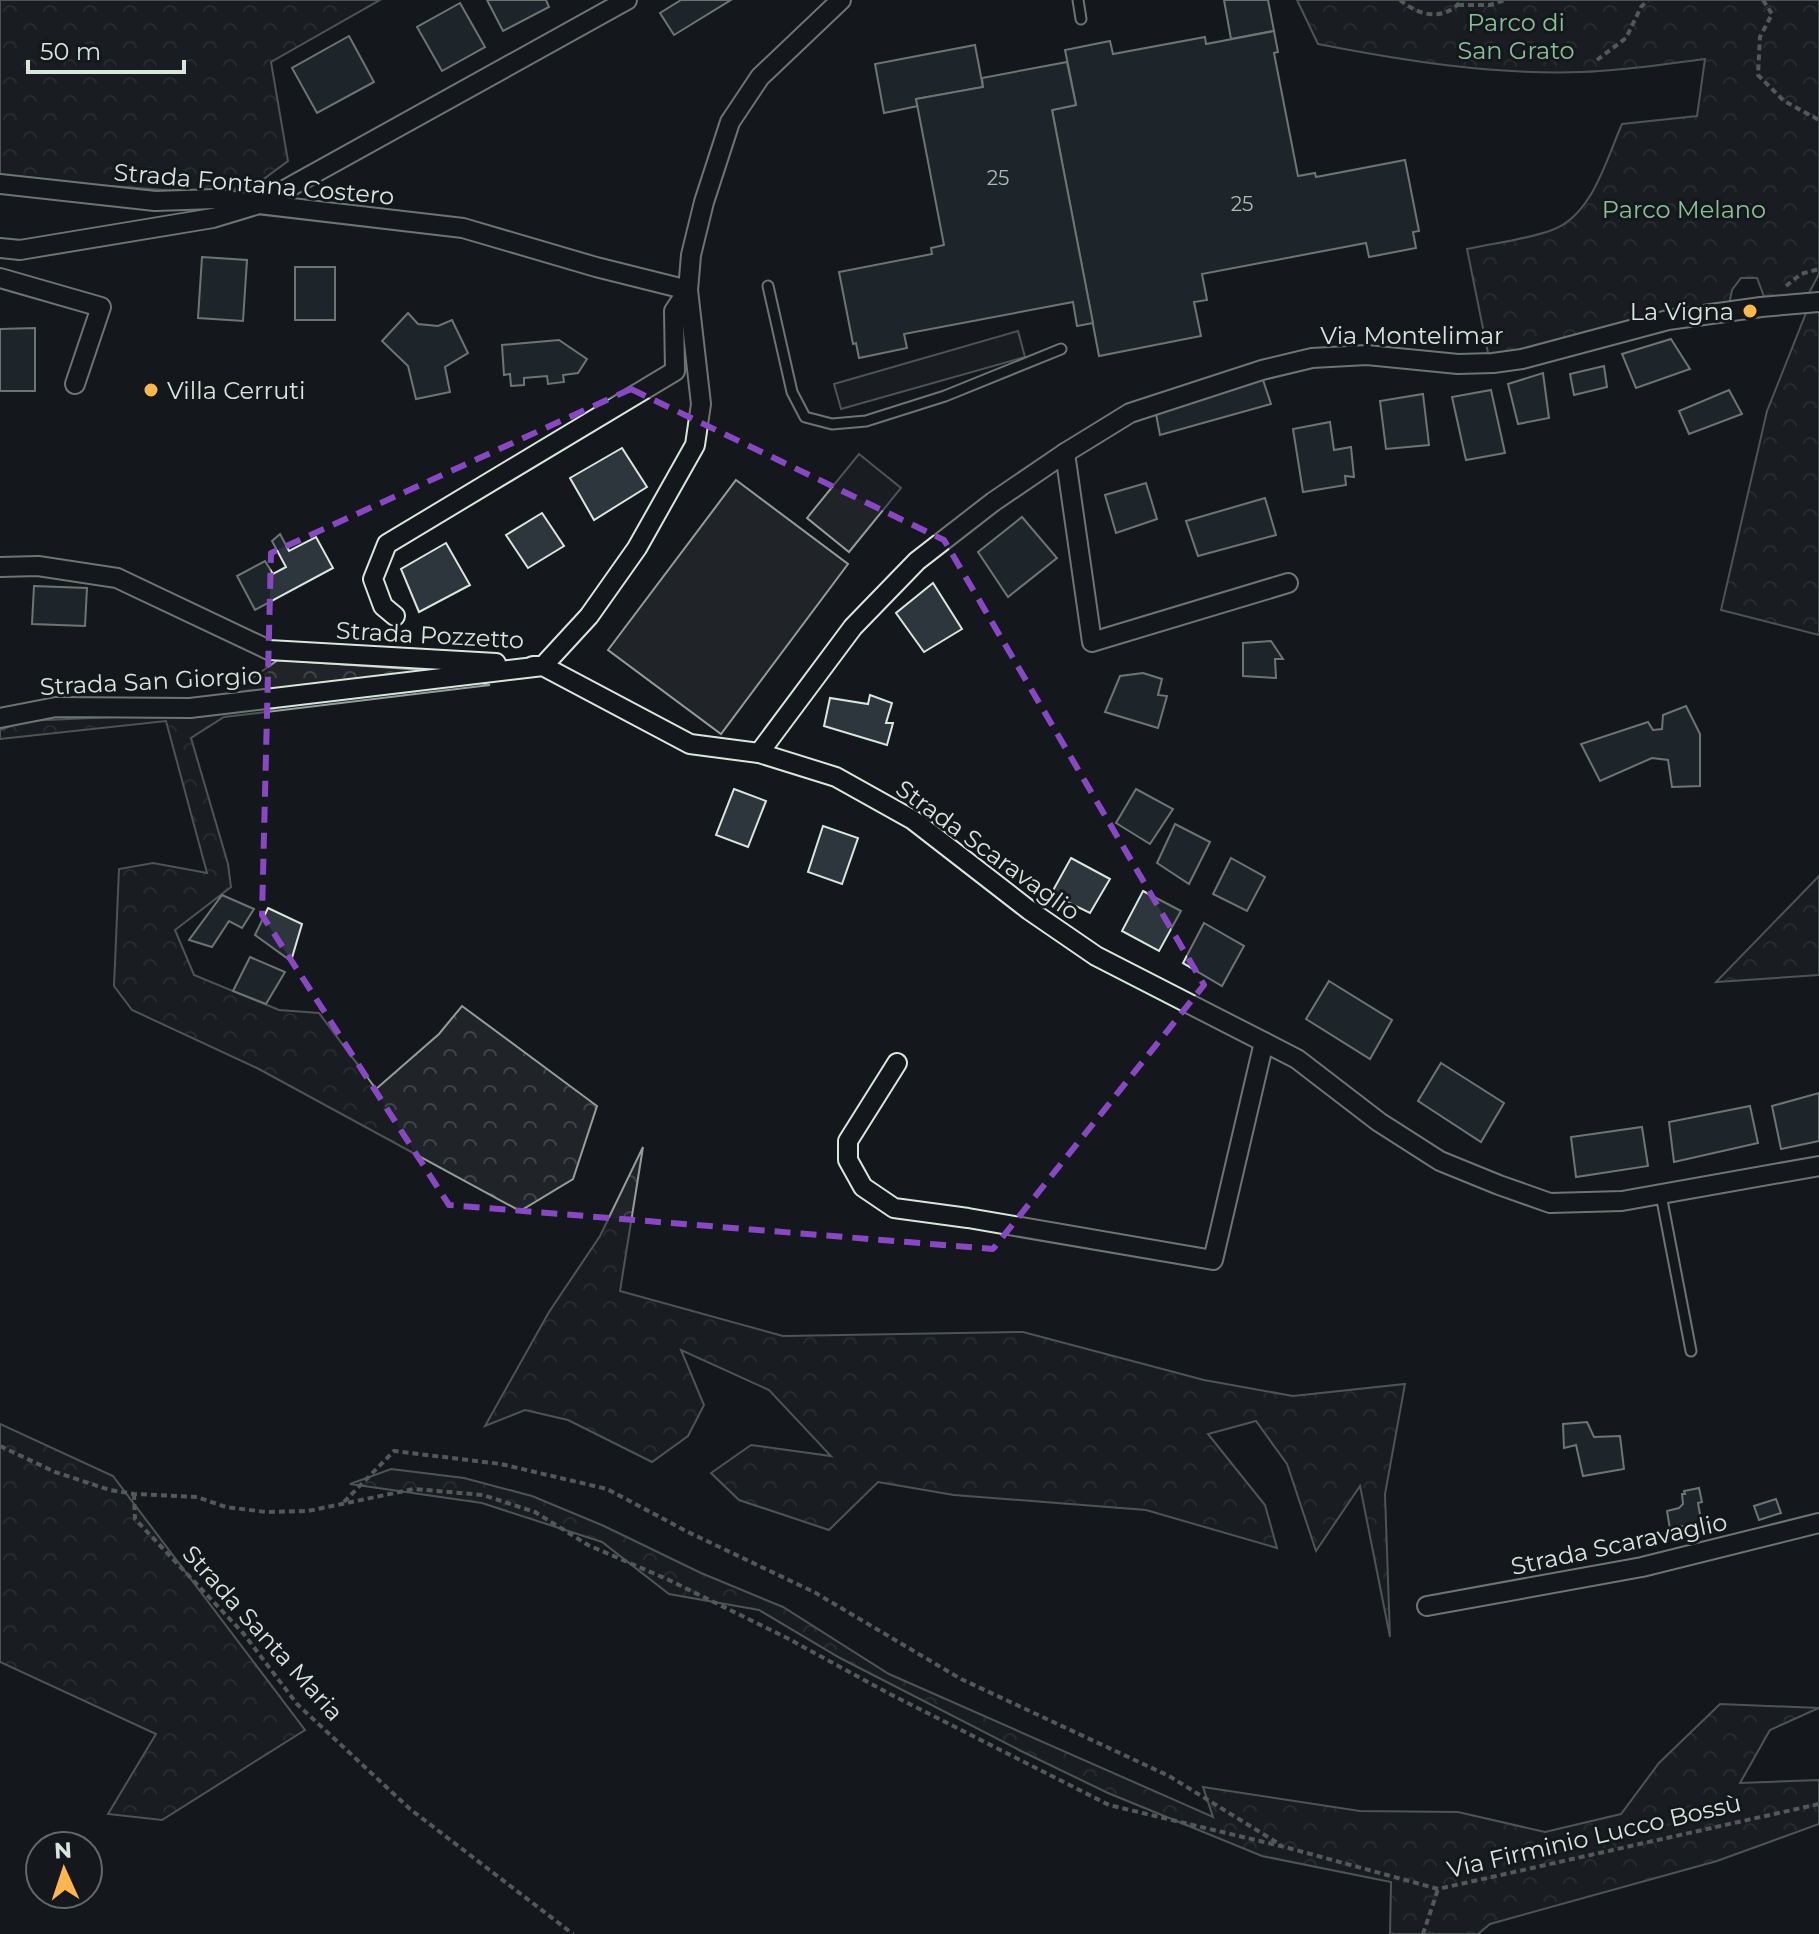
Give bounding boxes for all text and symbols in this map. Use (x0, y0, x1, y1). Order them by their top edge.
park label: Parco di San Grato (1457, 8, 1575, 65)
scale bar (28, 24, 184, 74)
text: 50 m (40, 37, 101, 66)
street label: Strada Fontana Costero (112, 157, 396, 211)
house number: 25 (987, 166, 1009, 190)
house number: 25 (1231, 192, 1253, 216)
park label: Parco Melano (1602, 195, 1766, 224)
place label: La Vigna (1630, 297, 1734, 326)
marker: La Vigna (1741, 302, 1759, 320)
street label: Via Montelimar (1320, 321, 1504, 350)
place label: Villa Cerruti (167, 376, 306, 405)
marker: Villa Cerruti (142, 381, 160, 399)
street label: Strada Pozzetto (335, 616, 525, 654)
street label: Strada San Giorgio (39, 661, 263, 701)
street label: Strada Scaravaglio (890, 774, 1086, 926)
street label: Strada Scaravaglio (1508, 1507, 1730, 1581)
street label: Strada Santa Maria (177, 1539, 349, 1727)
street label: Via Firminio Lucco Bossù (1444, 1788, 1744, 1884)
north arrow (24, 1830, 104, 1910)
text: N (53, 1837, 73, 1864)

